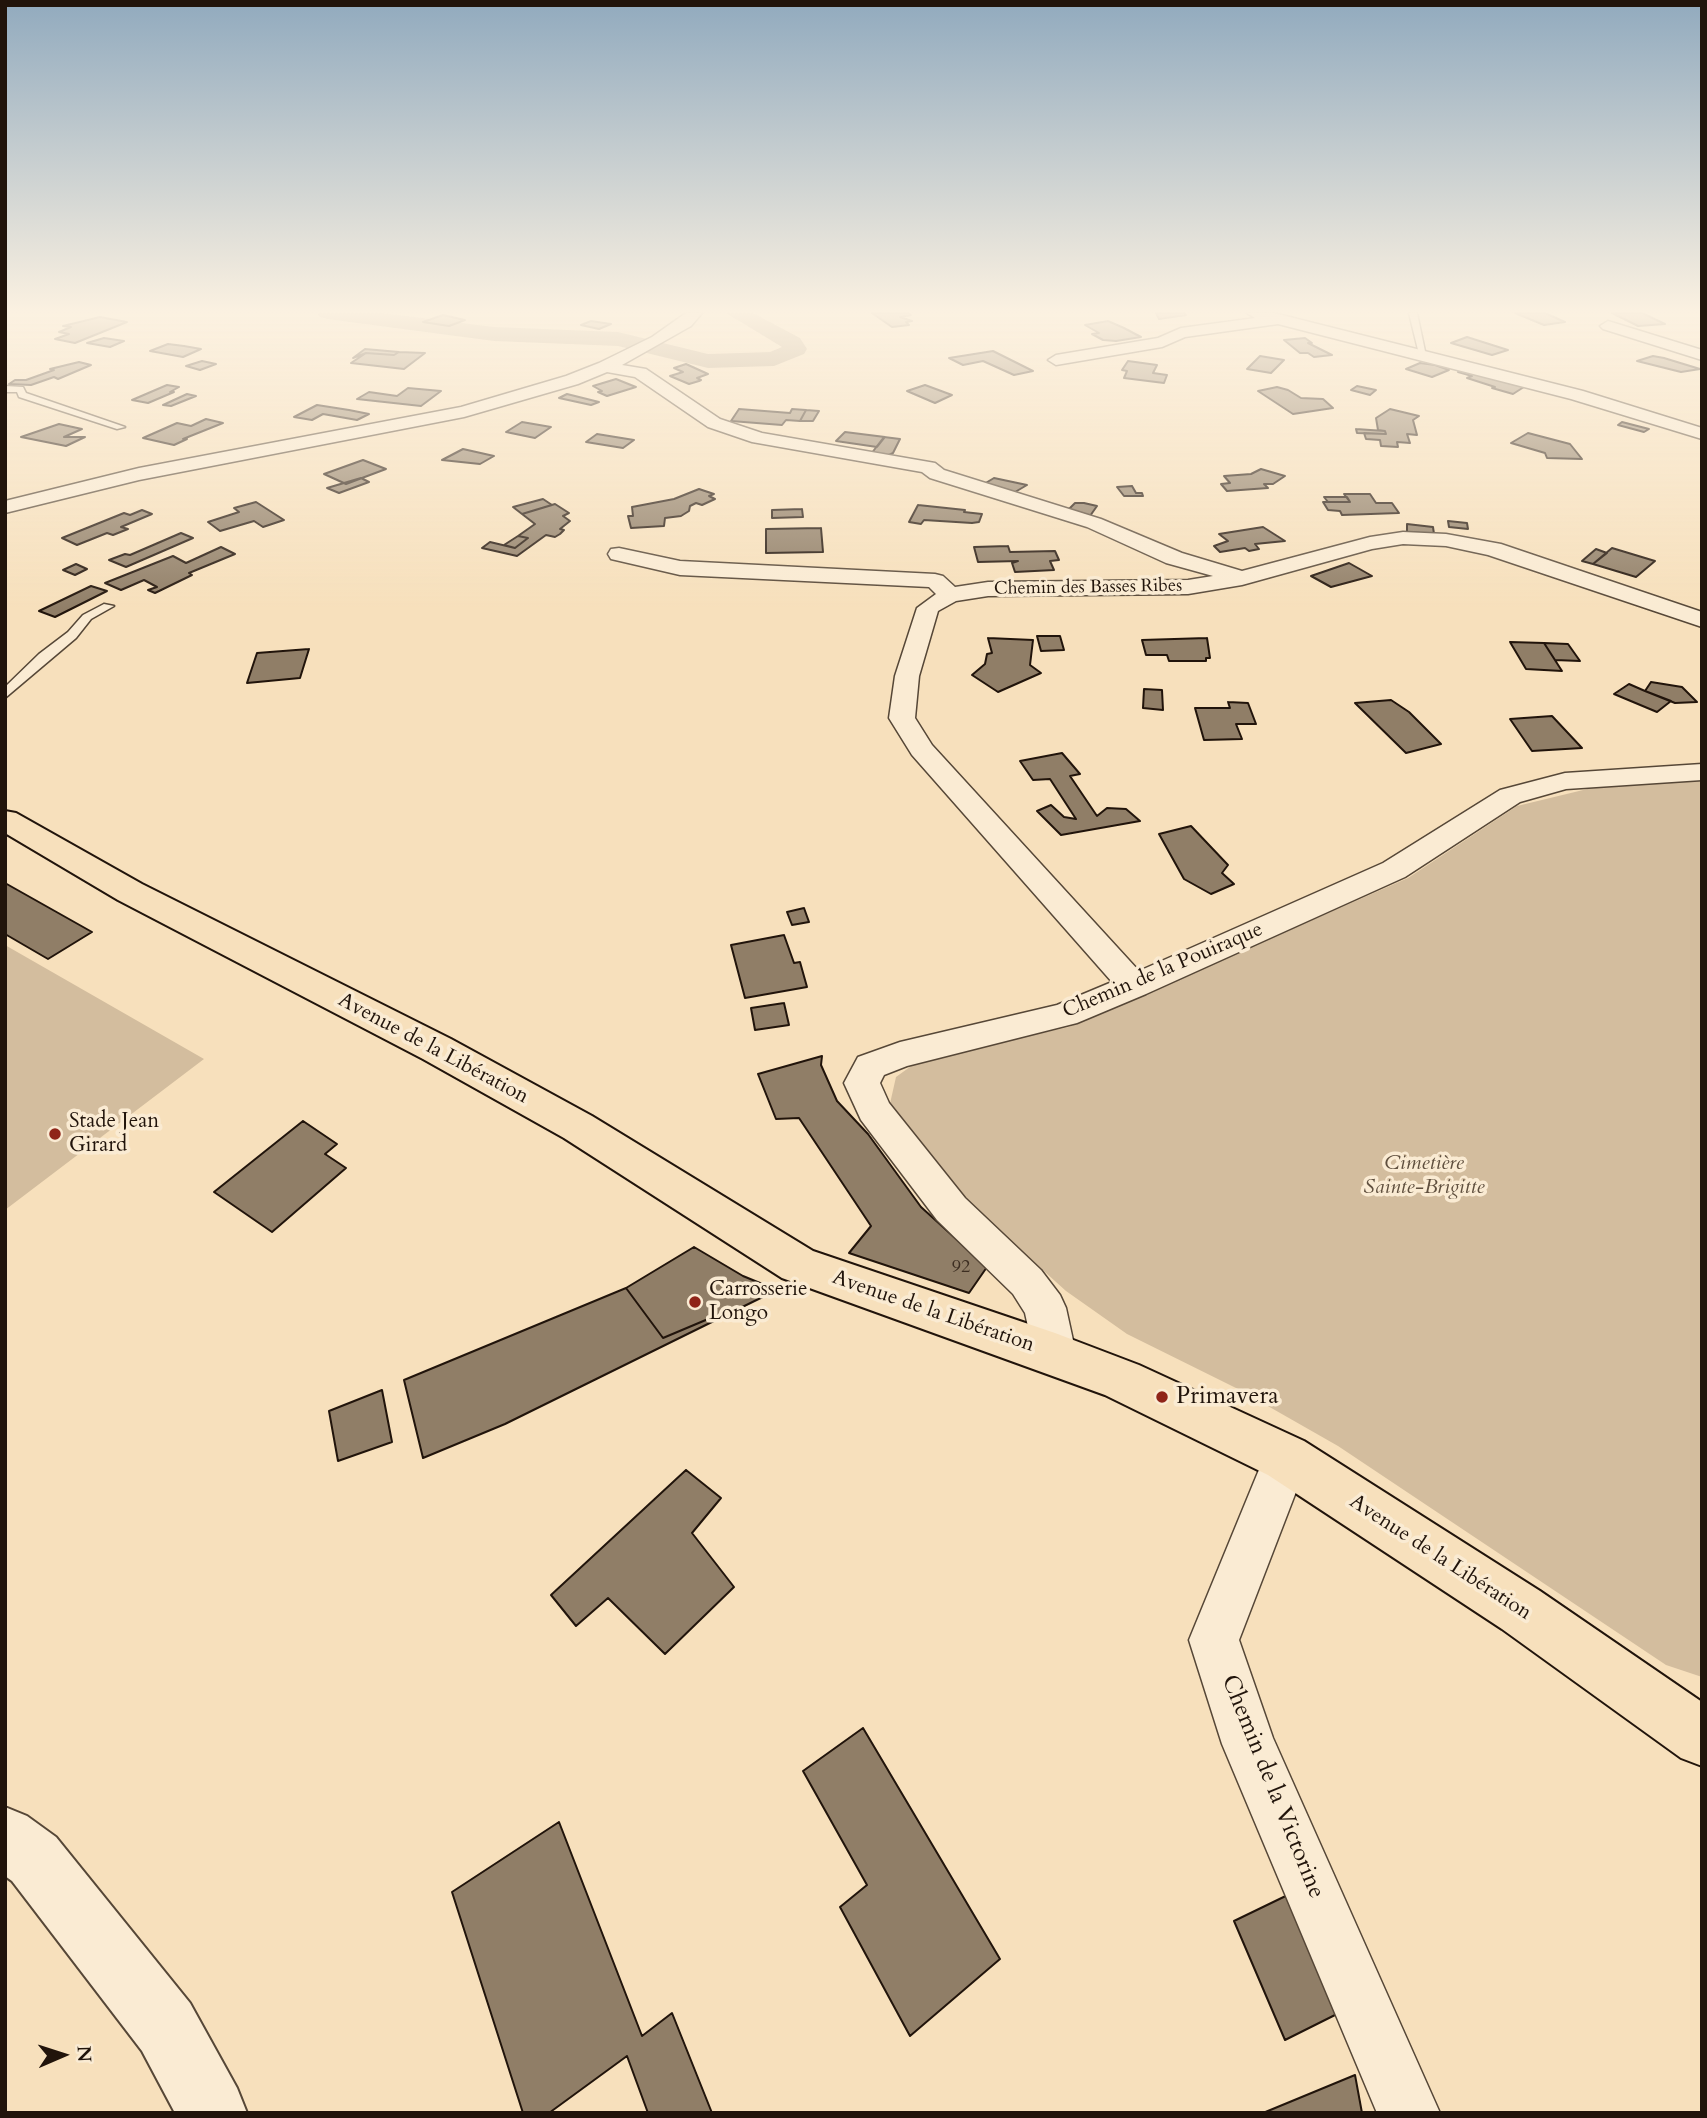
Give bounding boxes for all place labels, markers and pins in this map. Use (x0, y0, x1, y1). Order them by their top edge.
place label: Stade Jean Girard (69, 1109, 159, 1159)
marker: Stade Jean Girard (47, 1126, 63, 1142)
place label: Carrosserie Longo (709, 1277, 807, 1327)
marker: Carrosserie Longo (687, 1294, 703, 1310)
place label: Primavera (1176, 1383, 1279, 1411)
marker: Primavera (1154, 1389, 1170, 1405)

